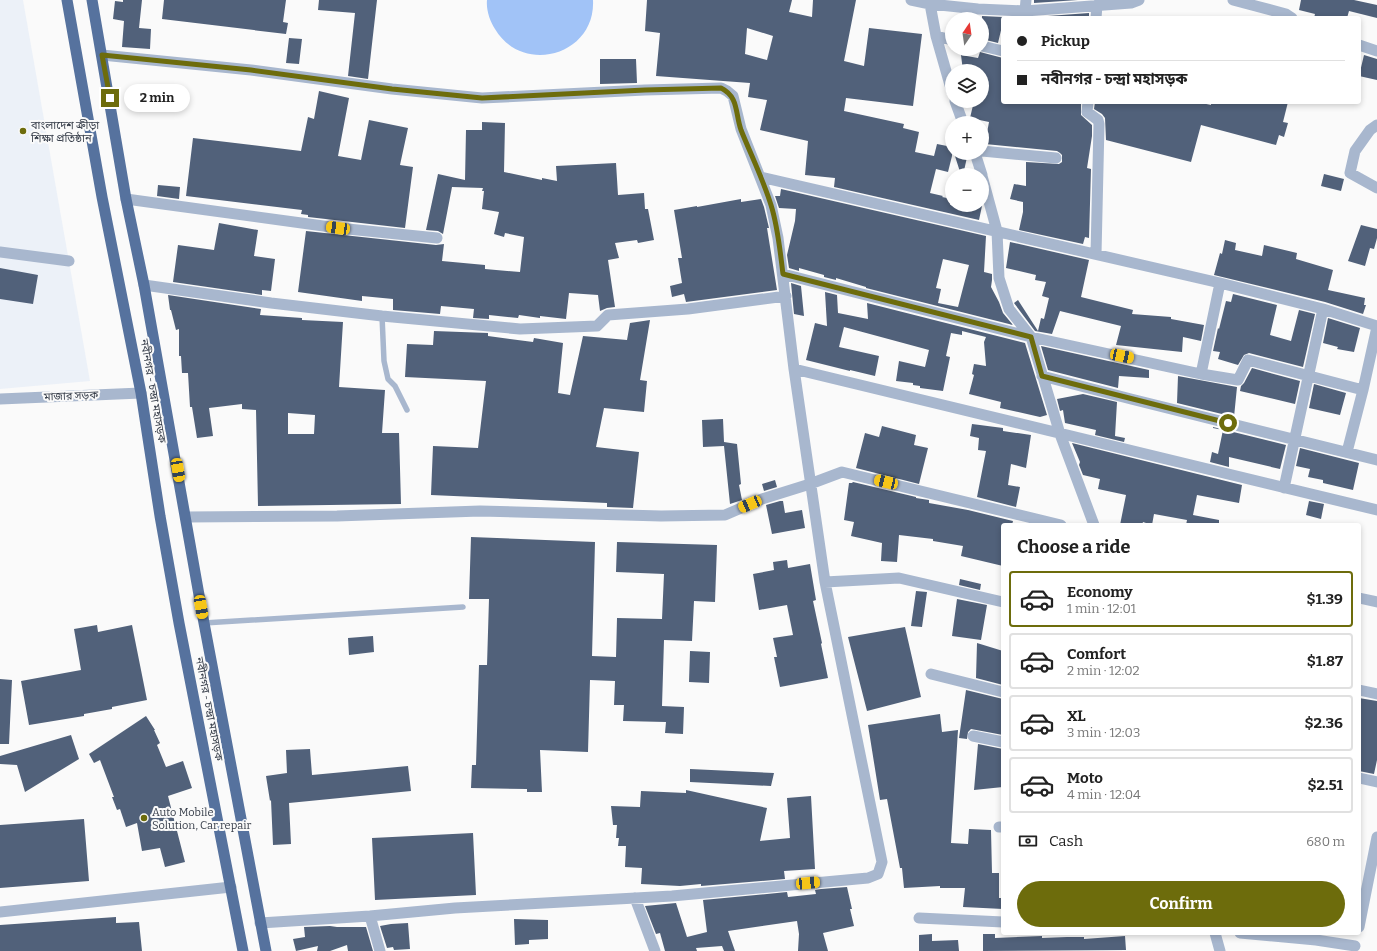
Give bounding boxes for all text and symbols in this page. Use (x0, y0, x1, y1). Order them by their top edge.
north arrow (945, 12, 989, 56)
map controls (945, 12, 989, 212)
text: Pickup (1041, 32, 1090, 50)
button: layers (945, 64, 989, 108)
text: নবীনগর - চন্দ্রা মহাসড়ক (1041, 70, 1187, 88)
callout: 2 min (124, 84, 190, 112)
route end (101, 89, 119, 107)
text: 2 min (140, 90, 174, 105)
button: + (945, 116, 989, 160)
place label: বাংলাদেশ ক্রীড়া শিক্ষা প্রতিষ্ঠান (30, 119, 100, 145)
marker: বাংলাদেশ ক্রীড়া শিক্ষা প্রতিষ্ঠান (18, 126, 28, 136)
button: − (945, 168, 989, 212)
car (325, 220, 351, 236)
street label: নবীনগর - চন্দ্রা মহাসড়ক (137, 337, 169, 444)
car (1109, 348, 1135, 364)
street label: মাজার সড়ক (43, 389, 99, 403)
route start (1219, 414, 1237, 432)
car (170, 457, 186, 483)
car (873, 473, 899, 491)
car (737, 494, 763, 514)
text: Choose a ride (1017, 536, 1130, 558)
icon: car (1019, 581, 1055, 617)
text: Economy (1067, 583, 1133, 601)
text: $1.39 (1306, 590, 1343, 608)
car (193, 594, 209, 620)
text: 1 min · 12:01 (1067, 601, 1136, 616)
icon: car (1019, 643, 1055, 679)
text: Comfort (1067, 645, 1126, 663)
text: $1.87 (1307, 652, 1343, 670)
street label: নবীনগর - চন্দ্রা মহাসড়ক (192, 655, 225, 762)
text: 2 min · 12:02 (1067, 663, 1140, 678)
icon: car (1019, 705, 1055, 741)
text: XL (1067, 707, 1086, 725)
text: $2.36 (1304, 714, 1343, 732)
text: 3 min · 12:03 (1067, 725, 1140, 740)
icon: car (1019, 767, 1055, 803)
text: Moto (1067, 769, 1103, 787)
text: $2.51 (1307, 776, 1343, 794)
text: 4 min · 12:04 (1067, 787, 1141, 802)
place label: Auto Mobile Solution, Car repair (152, 806, 251, 832)
marker: Auto Mobile Solution, Car repair (139, 813, 149, 823)
icon: cash (1017, 830, 1039, 852)
text: Cash (1049, 832, 1083, 850)
text: 680 m (1306, 834, 1345, 849)
car (796, 876, 820, 890)
button: Confirm (1017, 881, 1345, 927)

